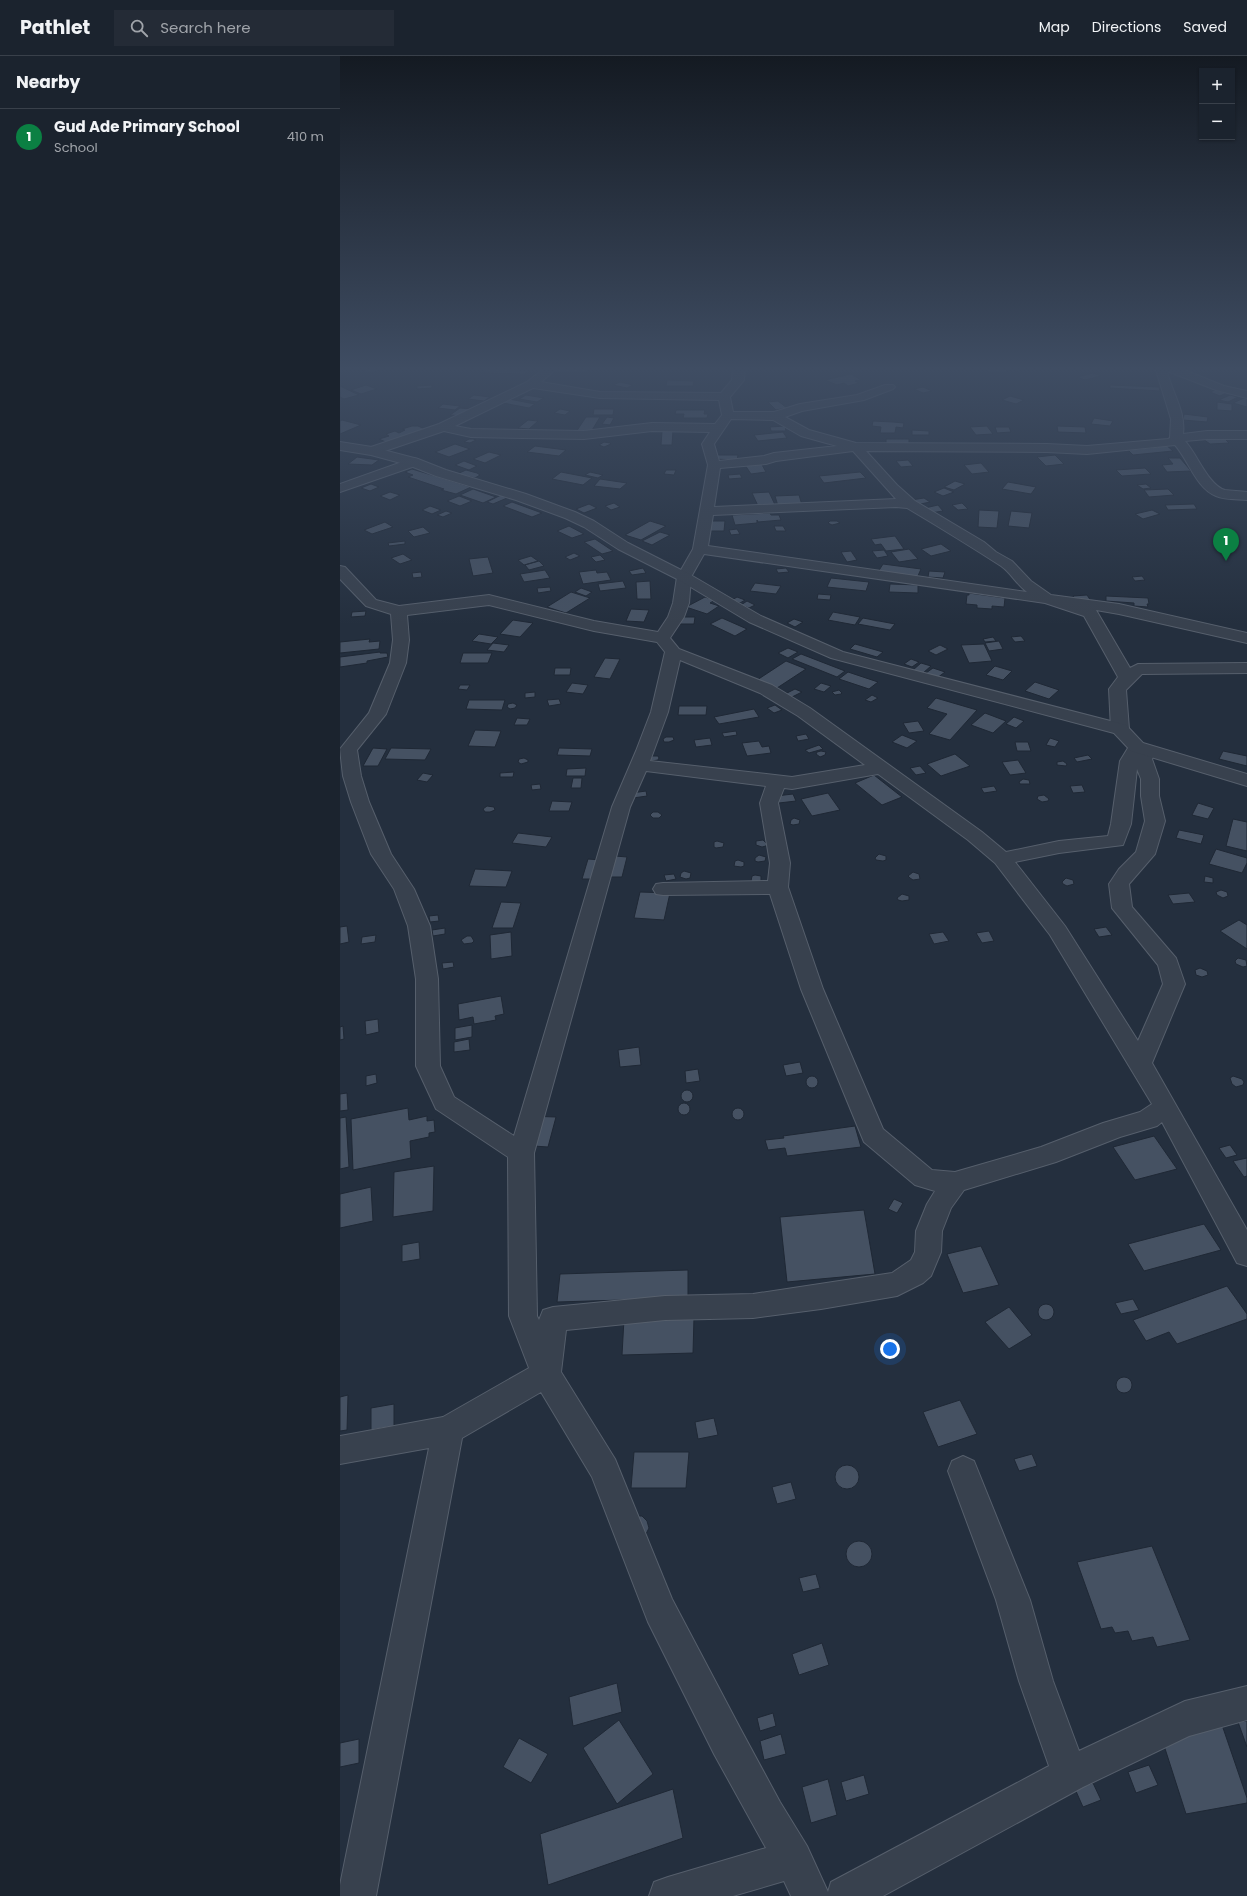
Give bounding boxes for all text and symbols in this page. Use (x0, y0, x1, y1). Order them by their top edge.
search box (114, 10, 394, 46)
text: Pathlet (20, 14, 90, 41)
icon: search (128, 17, 150, 39)
text: Search here (160, 17, 251, 38)
text: Map (1039, 17, 1070, 37)
text: Directions (1092, 17, 1161, 37)
text: Saved (1183, 17, 1227, 37)
map controls (1199, 68, 1235, 140)
button: + (1199, 68, 1235, 104)
text: Nearby (16, 70, 80, 94)
button: − (1199, 104, 1235, 140)
text: Gud Ade Primary School (54, 116, 240, 137)
text: 1 (27, 127, 31, 146)
text: 410 m (287, 127, 324, 146)
text: School (54, 138, 98, 157)
pin: 1 (1213, 528, 1239, 561)
your location (880, 1339, 900, 1359)

